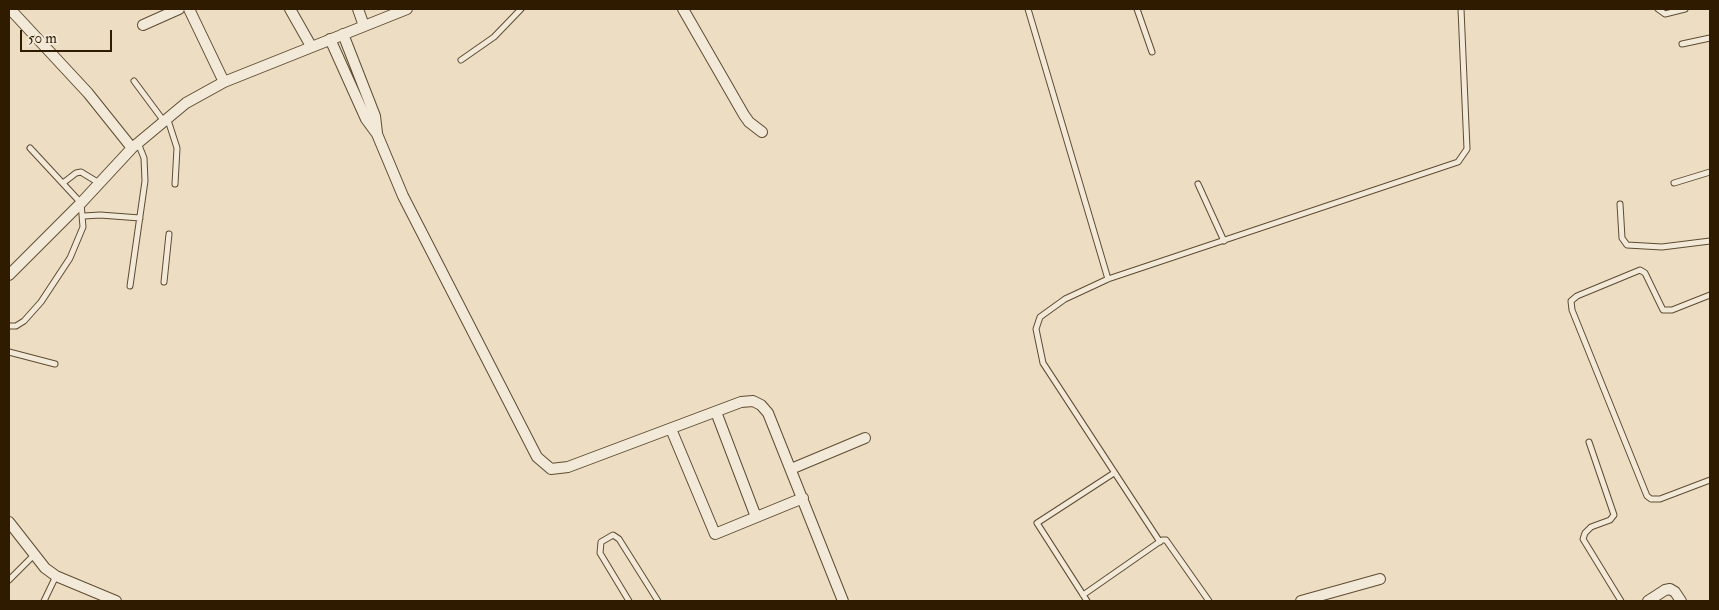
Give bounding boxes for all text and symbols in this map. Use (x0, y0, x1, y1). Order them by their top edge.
scale bar (22, 20, 115, 52)
text: 50 m (28, 29, 57, 48)

